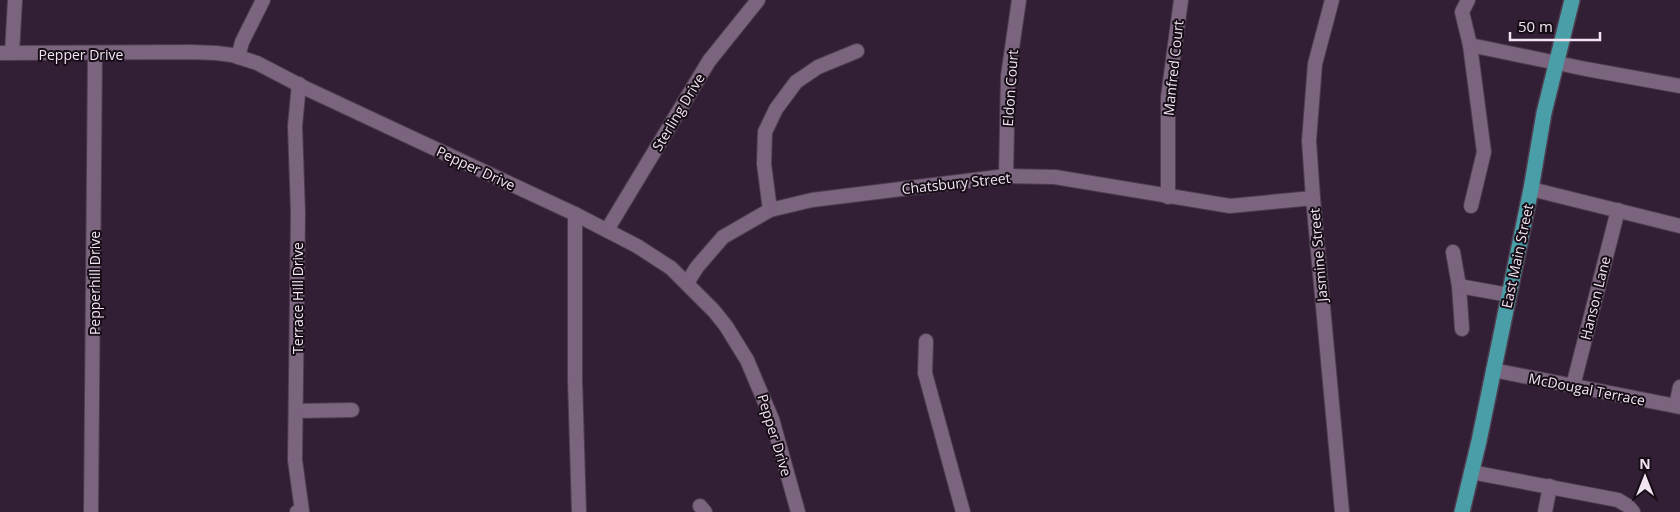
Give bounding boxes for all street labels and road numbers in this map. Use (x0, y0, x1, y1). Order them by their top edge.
street label: Manfred Court (1159, 19, 1187, 117)
street label: Pepper Drive (39, 45, 124, 64)
street label: Eldon Court (998, 49, 1022, 127)
street label: Sterling Drive (647, 70, 709, 154)
street label: Pepper Drive (434, 141, 519, 195)
street label: Chatsbury Street (901, 168, 1011, 198)
street label: East Main Street (1497, 202, 1537, 310)
street label: Jasmine Street (1304, 207, 1332, 305)
street label: Pepperhill Drive (85, 231, 104, 335)
street label: Terrace Hill Drive (288, 242, 307, 354)
street label: Hanson Lane (1575, 254, 1615, 342)
street label: McDougal Terrace (1527, 368, 1647, 410)
street label: Pepper Drive (754, 392, 797, 479)

